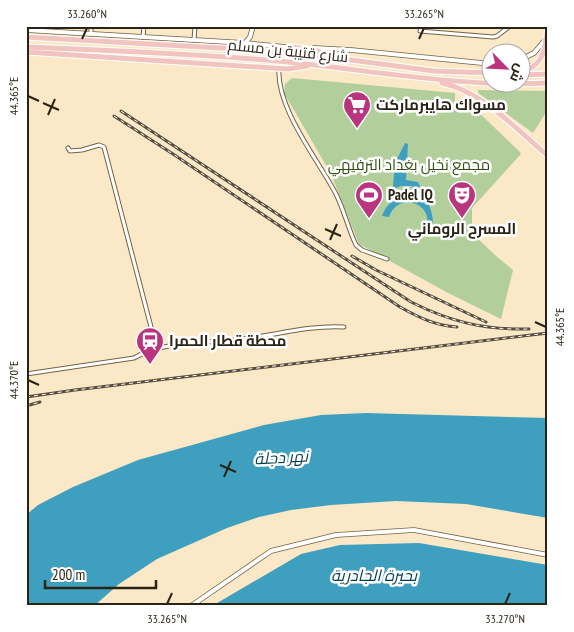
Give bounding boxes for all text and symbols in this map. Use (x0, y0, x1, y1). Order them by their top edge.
text: 33.260°N (67, 6, 107, 21)
text: 33.265°N (404, 6, 444, 21)
street label: شارع قتيبة بن مسلم (227, 35, 349, 68)
north arrow (482, 42, 532, 92)
text: ش (506, 61, 530, 85)
text: 44.365°E (6, 77, 21, 115)
supermarket icon: مسواك هايبرماركت (342, 90, 372, 129)
place label: مسواك هايبرماركت (376, 95, 506, 114)
park label: مجمع نخيل بغداد الترفيهي (328, 155, 490, 177)
sports icon: Padel IQ (354, 180, 384, 219)
theatre icon: المسرح الروماني (447, 180, 477, 219)
place label: Padel IQ (388, 185, 433, 204)
place label: المسرح الروماني (408, 219, 516, 241)
text: 44.365°E (552, 308, 567, 346)
station icon: محطة قطار الحمرا (135, 326, 165, 365)
place label: محطة قطار الحمرا (169, 331, 287, 350)
text: 44.370°E (6, 361, 21, 399)
water label: نهر دجلة (254, 446, 310, 468)
scale bar (45, 557, 156, 589)
text: 200 m (52, 565, 85, 584)
water label: بحيرة الجادرية (331, 565, 418, 585)
text: 33.265°N (147, 611, 187, 626)
text: 33.270°N (485, 611, 525, 626)

